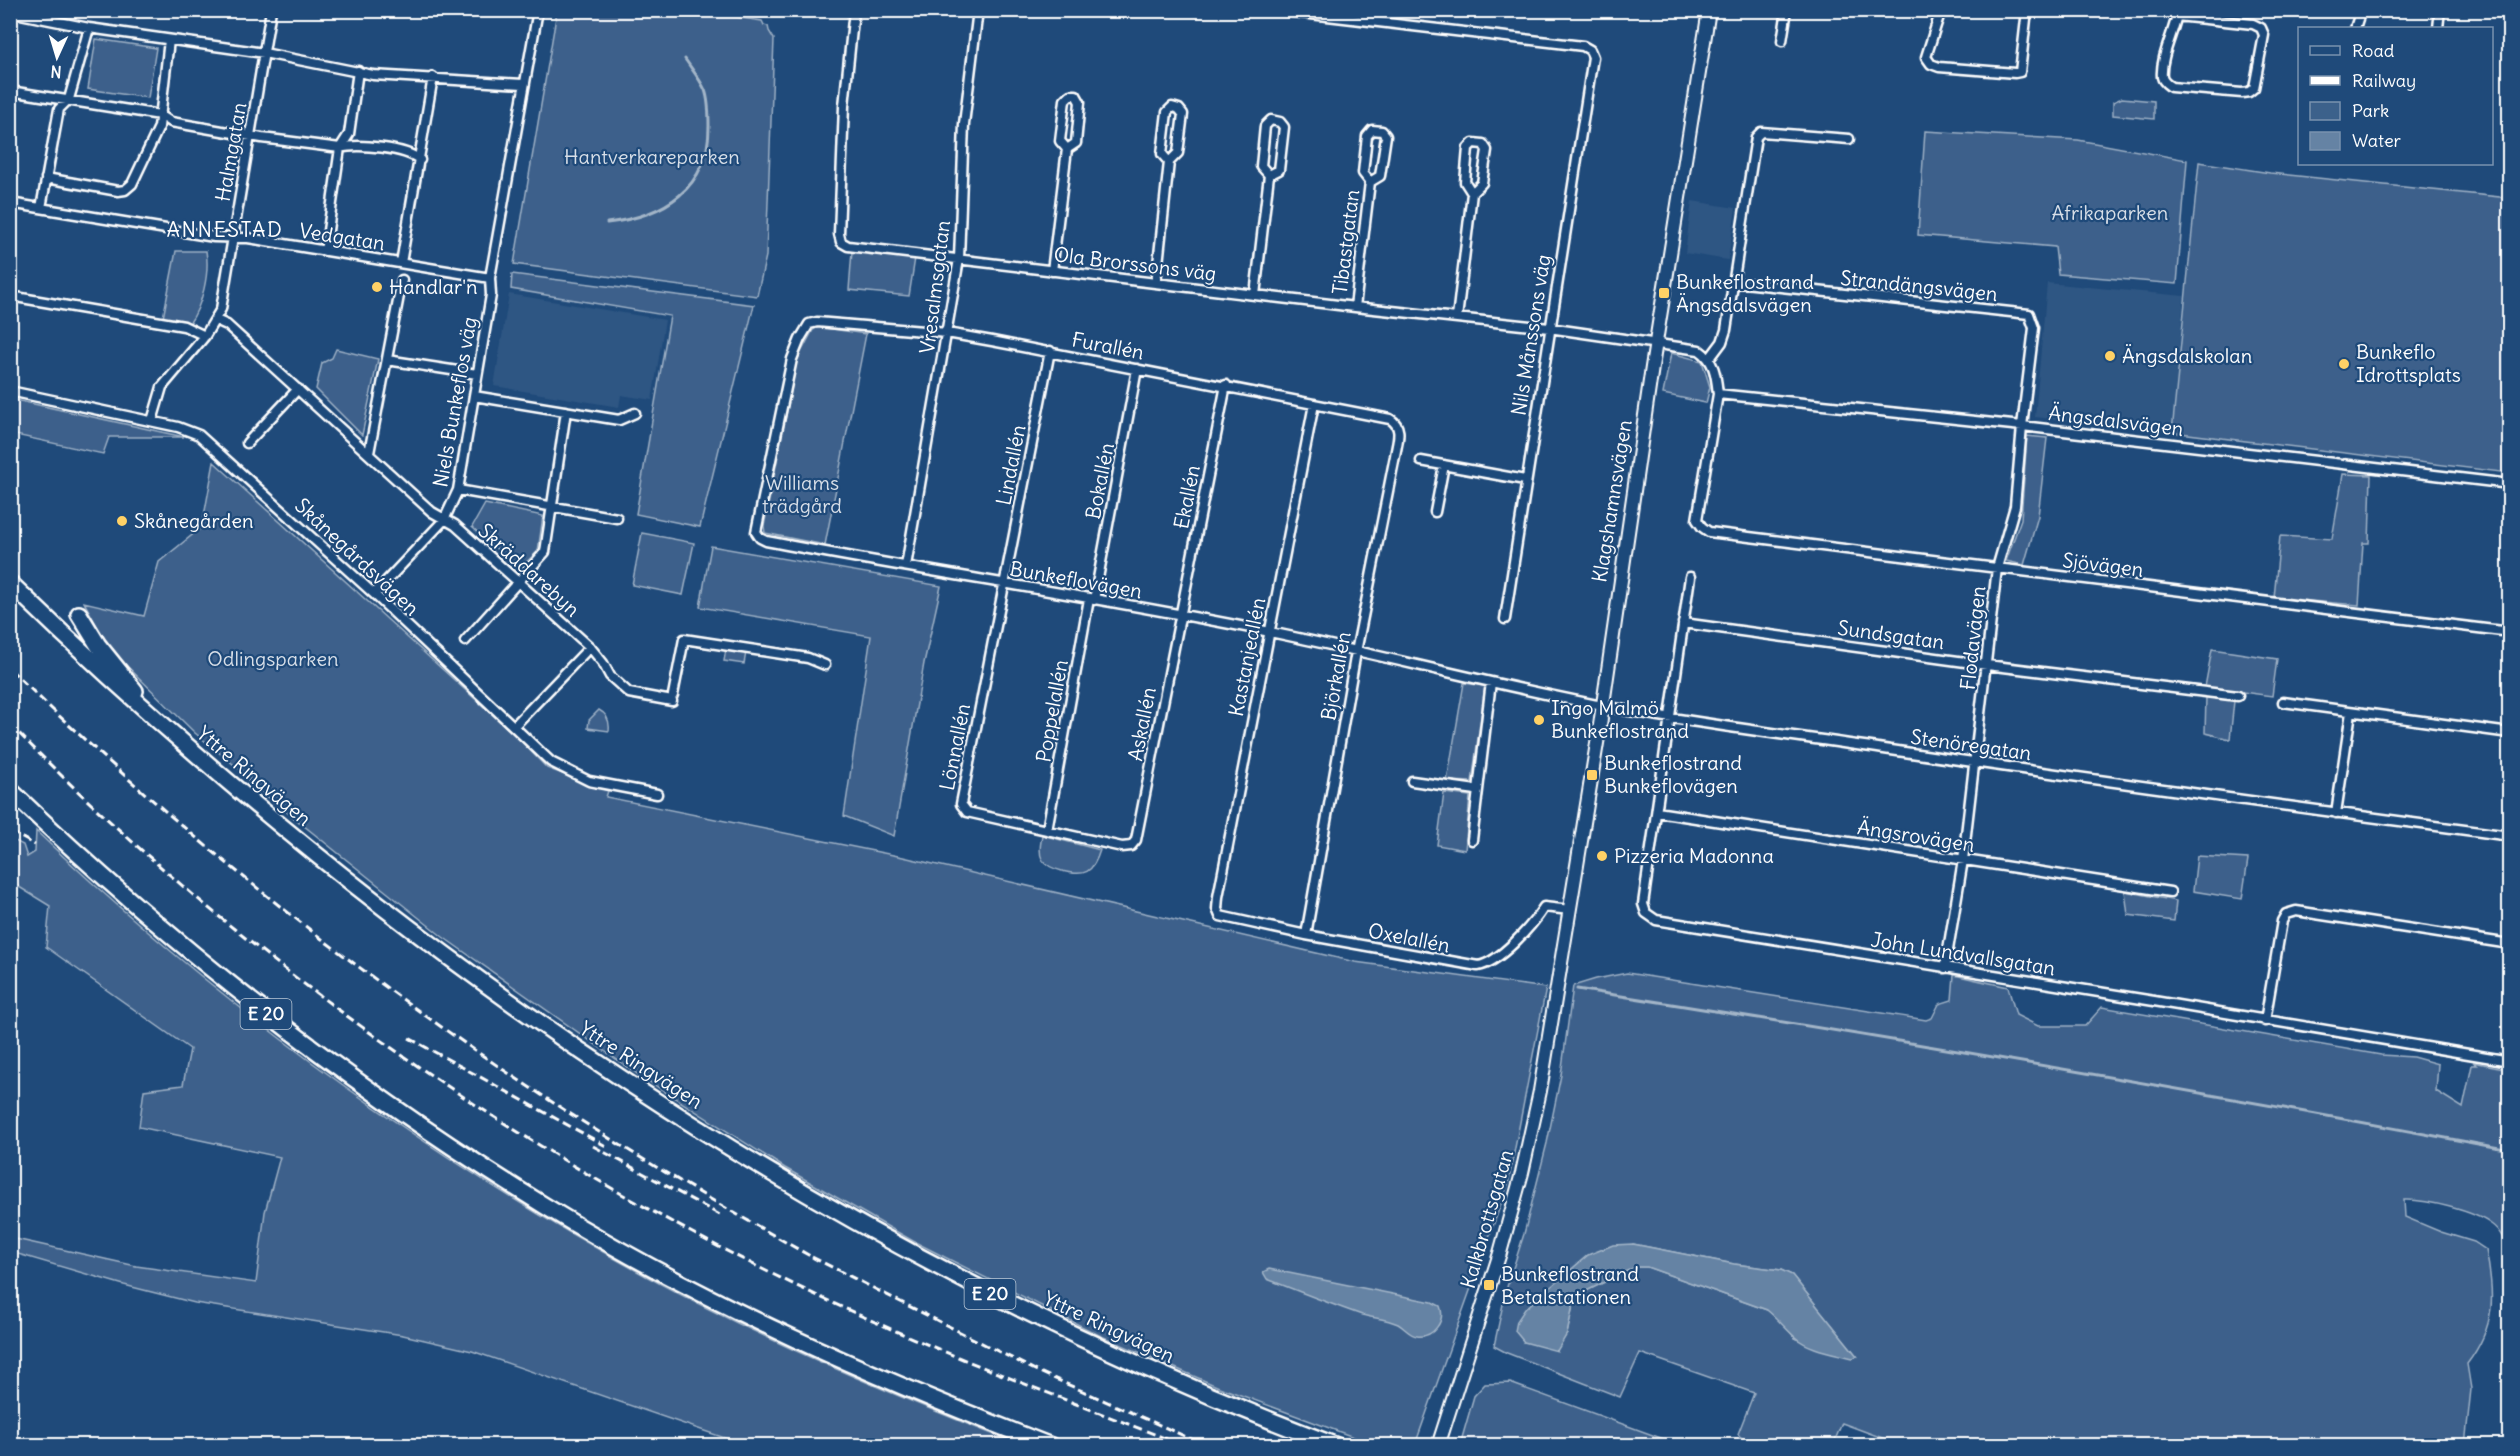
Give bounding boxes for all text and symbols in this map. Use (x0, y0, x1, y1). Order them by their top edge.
north arrow (27, 27, 87, 87)
legend (2298, 27, 2493, 165)
text: Road (2352, 39, 2395, 62)
text: N (50, 62, 62, 82)
text: Railway (2352, 69, 2416, 92)
text: Park (2352, 99, 2389, 122)
street label: Halmgatan (210, 100, 252, 203)
text: Water (2352, 129, 2402, 152)
park label: Hantverkareparken (564, 144, 740, 169)
street label: Tibastgatan (1327, 188, 1364, 296)
park label: Afrikaparken (2052, 200, 2168, 225)
district label: ANNESTAD (167, 216, 283, 243)
street label: Vedgatan (297, 217, 387, 256)
street label: Vresalmsgatan (914, 219, 955, 355)
street label: Ola Brorssons väg (1052, 241, 1218, 286)
street label: Nils Månssons väg (1505, 253, 1556, 417)
street label: Strandängsvägen (1839, 265, 1999, 306)
place label: Bunkeflostrand Ängsdalsvägen (1676, 269, 1814, 317)
place label: Handlar'n (389, 274, 478, 299)
marker: Handlar'n (370, 280, 384, 294)
marker: Bunkeflostrand Ängsdalsvägen (1657, 286, 1671, 300)
street label: Niels Bunkeflos väg (427, 315, 482, 489)
street label: Furallén (1070, 326, 1146, 365)
place label: Bunkeflo Idrottsplats (2356, 339, 2461, 387)
place label: Ängsdalskolan (2122, 343, 2252, 368)
marker: Ängsdalskolan (2103, 349, 2117, 363)
marker: Bunkeflo Idrottsplats (2337, 357, 2351, 371)
street label: Ängsdalsvägen (2047, 400, 2185, 441)
street label: Klagshamnsvägen (1586, 418, 1637, 584)
street label: Lindallén (990, 423, 1031, 507)
street label: Bokallén (1080, 441, 1119, 521)
street label: Ekallén (1168, 463, 1205, 531)
park label: Williams trädgård (762, 470, 842, 518)
street label: Skånegårdsvägen (290, 493, 425, 621)
place label: Skånegården (134, 508, 254, 533)
marker: Skånegården (115, 514, 129, 528)
street label: Skräddarebyn (473, 518, 585, 622)
street label: Sjövägen (2061, 547, 2145, 582)
street label: Bunkeflovägen (1008, 556, 1144, 603)
street label: Flodavägen (1955, 585, 1990, 691)
street label: Kastanjeallén (1223, 595, 1270, 718)
street label: Sundsgatan (1836, 615, 1946, 654)
street label: Björkallén (1315, 630, 1356, 722)
park label: Odlingsparken (207, 646, 339, 671)
street label: Poppelallén (1030, 658, 1073, 764)
street label: Askallén (1122, 685, 1161, 763)
place label: Ingo Malmö Bunkeflostrand (1551, 695, 1689, 743)
street label: Lönnallén (934, 701, 975, 792)
marker: Ingo Malmö Bunkeflostrand (1532, 713, 1546, 727)
street label: Yttre Ringvägen (192, 720, 317, 831)
street label: Stenöregatan (1909, 724, 2033, 765)
place label: Bunkeflostrand Bunkeflovägen (1604, 750, 1742, 798)
marker: Bunkeflostrand Bunkeflovägen (1585, 768, 1599, 782)
street label: Ängsrovägen (1856, 814, 1976, 857)
place label: Pizzeria Madonna (1614, 843, 1774, 868)
marker: Pizzeria Madonna (1595, 849, 1609, 863)
street label: Oxelallén (1366, 917, 1452, 958)
street label: John Lundvallsgatan (1869, 927, 2057, 980)
road number: E 20 (240, 999, 292, 1029)
street label: Yttre Ringvägen (575, 1016, 708, 1114)
street label: Kalkbrottsgatan (1455, 1147, 1518, 1291)
place label: Bunkeflostrand Betalstationen (1501, 1261, 1639, 1309)
marker: Bunkeflostrand Betalstationen (1482, 1278, 1496, 1292)
road number: E 20 (964, 1279, 1016, 1309)
street label: Yttre Ringvägen (1040, 1285, 1179, 1368)

